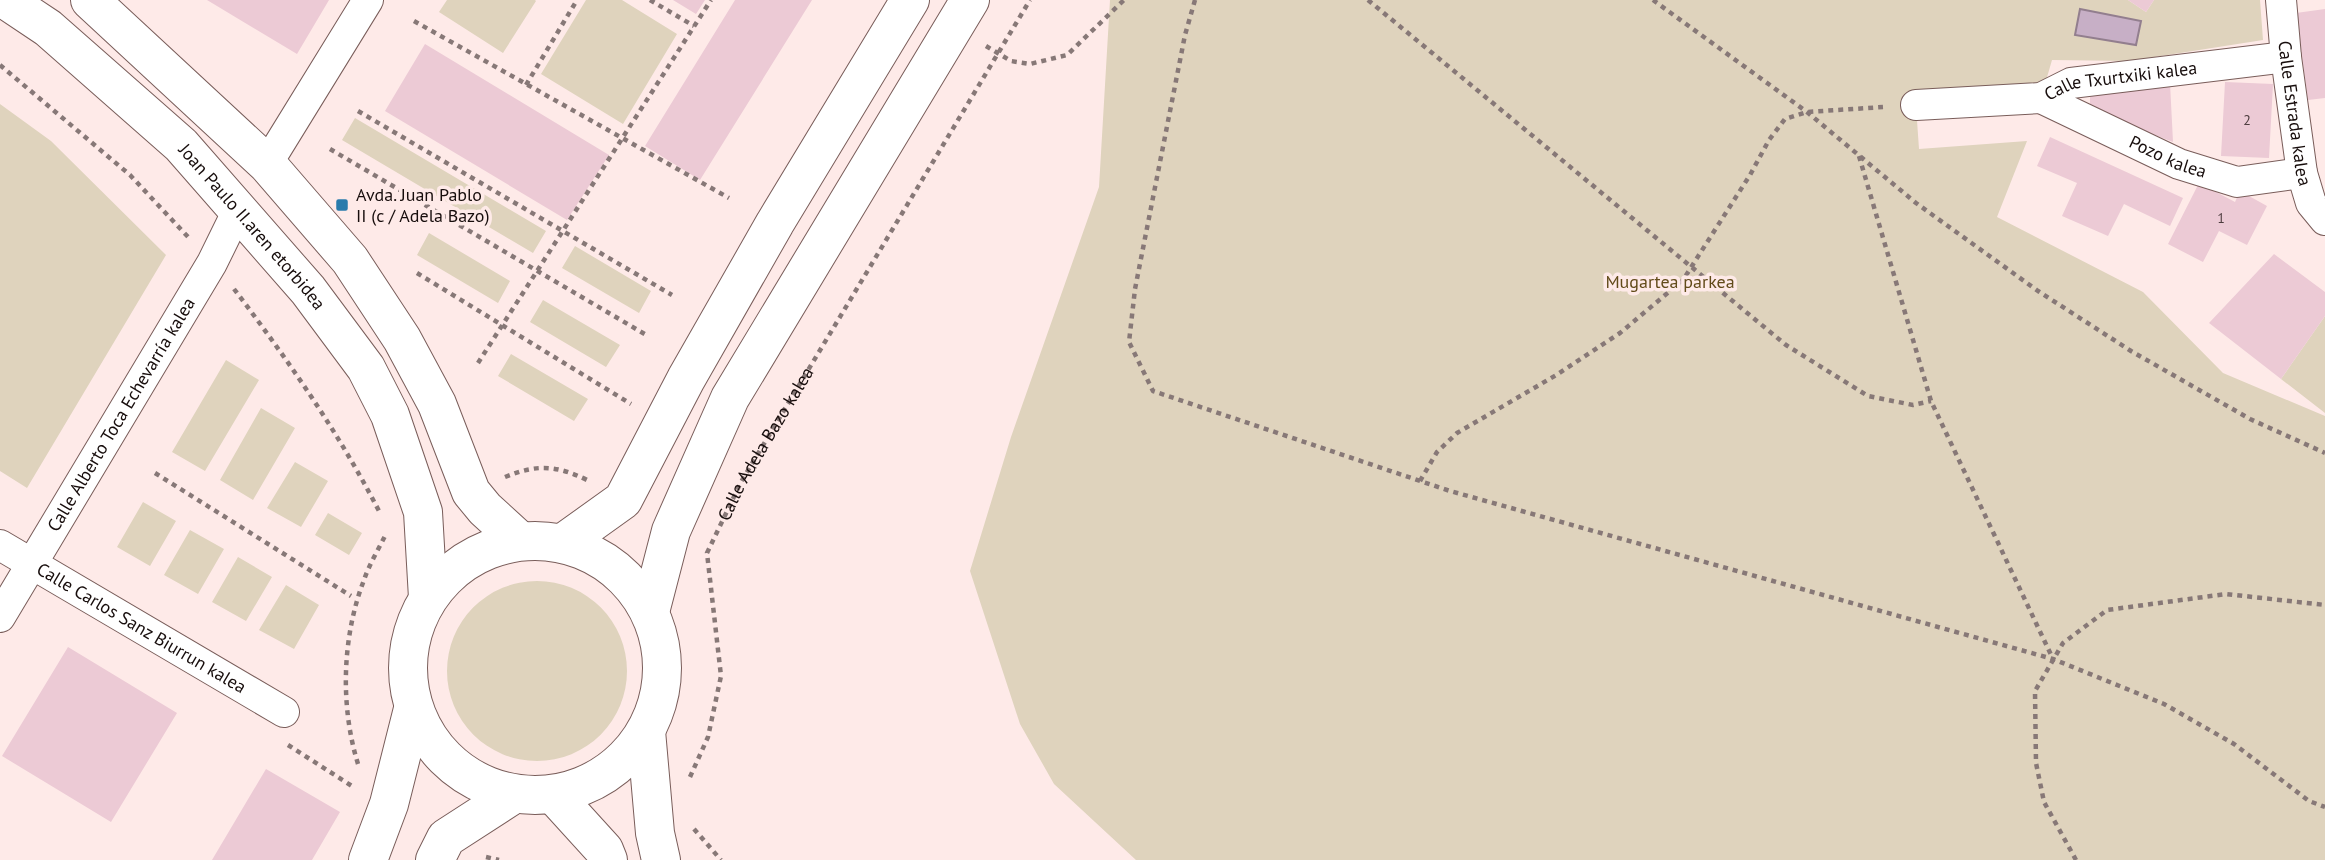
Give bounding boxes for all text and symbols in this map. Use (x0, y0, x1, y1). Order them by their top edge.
street label: Calle Estrada kalea (2274, 40, 2317, 188)
street label: Calle Txurtxiki kalea (2040, 56, 2198, 106)
house number: 2 (2243, 111, 2251, 129)
street label: Pozo kalea (2126, 130, 2209, 183)
street label: Joan Paulo II.aren etorbidea (173, 138, 331, 314)
place label: Avda. Juan Pablo II (c / Adela Bazo) (356, 183, 489, 227)
marker: Avda. Juan Pablo II (c / Adela Bazo) (334, 197, 350, 213)
house number: 1 (2217, 209, 2225, 227)
park label: Mugartea parkea (1605, 270, 1735, 293)
street label: Calle Alberto Toca Echevarría kalea (42, 293, 200, 536)
street label: Calle Adela Bazo kalea (712, 362, 818, 524)
street label: Calle Carlos Sanz Biurrun kalea (33, 557, 250, 698)

